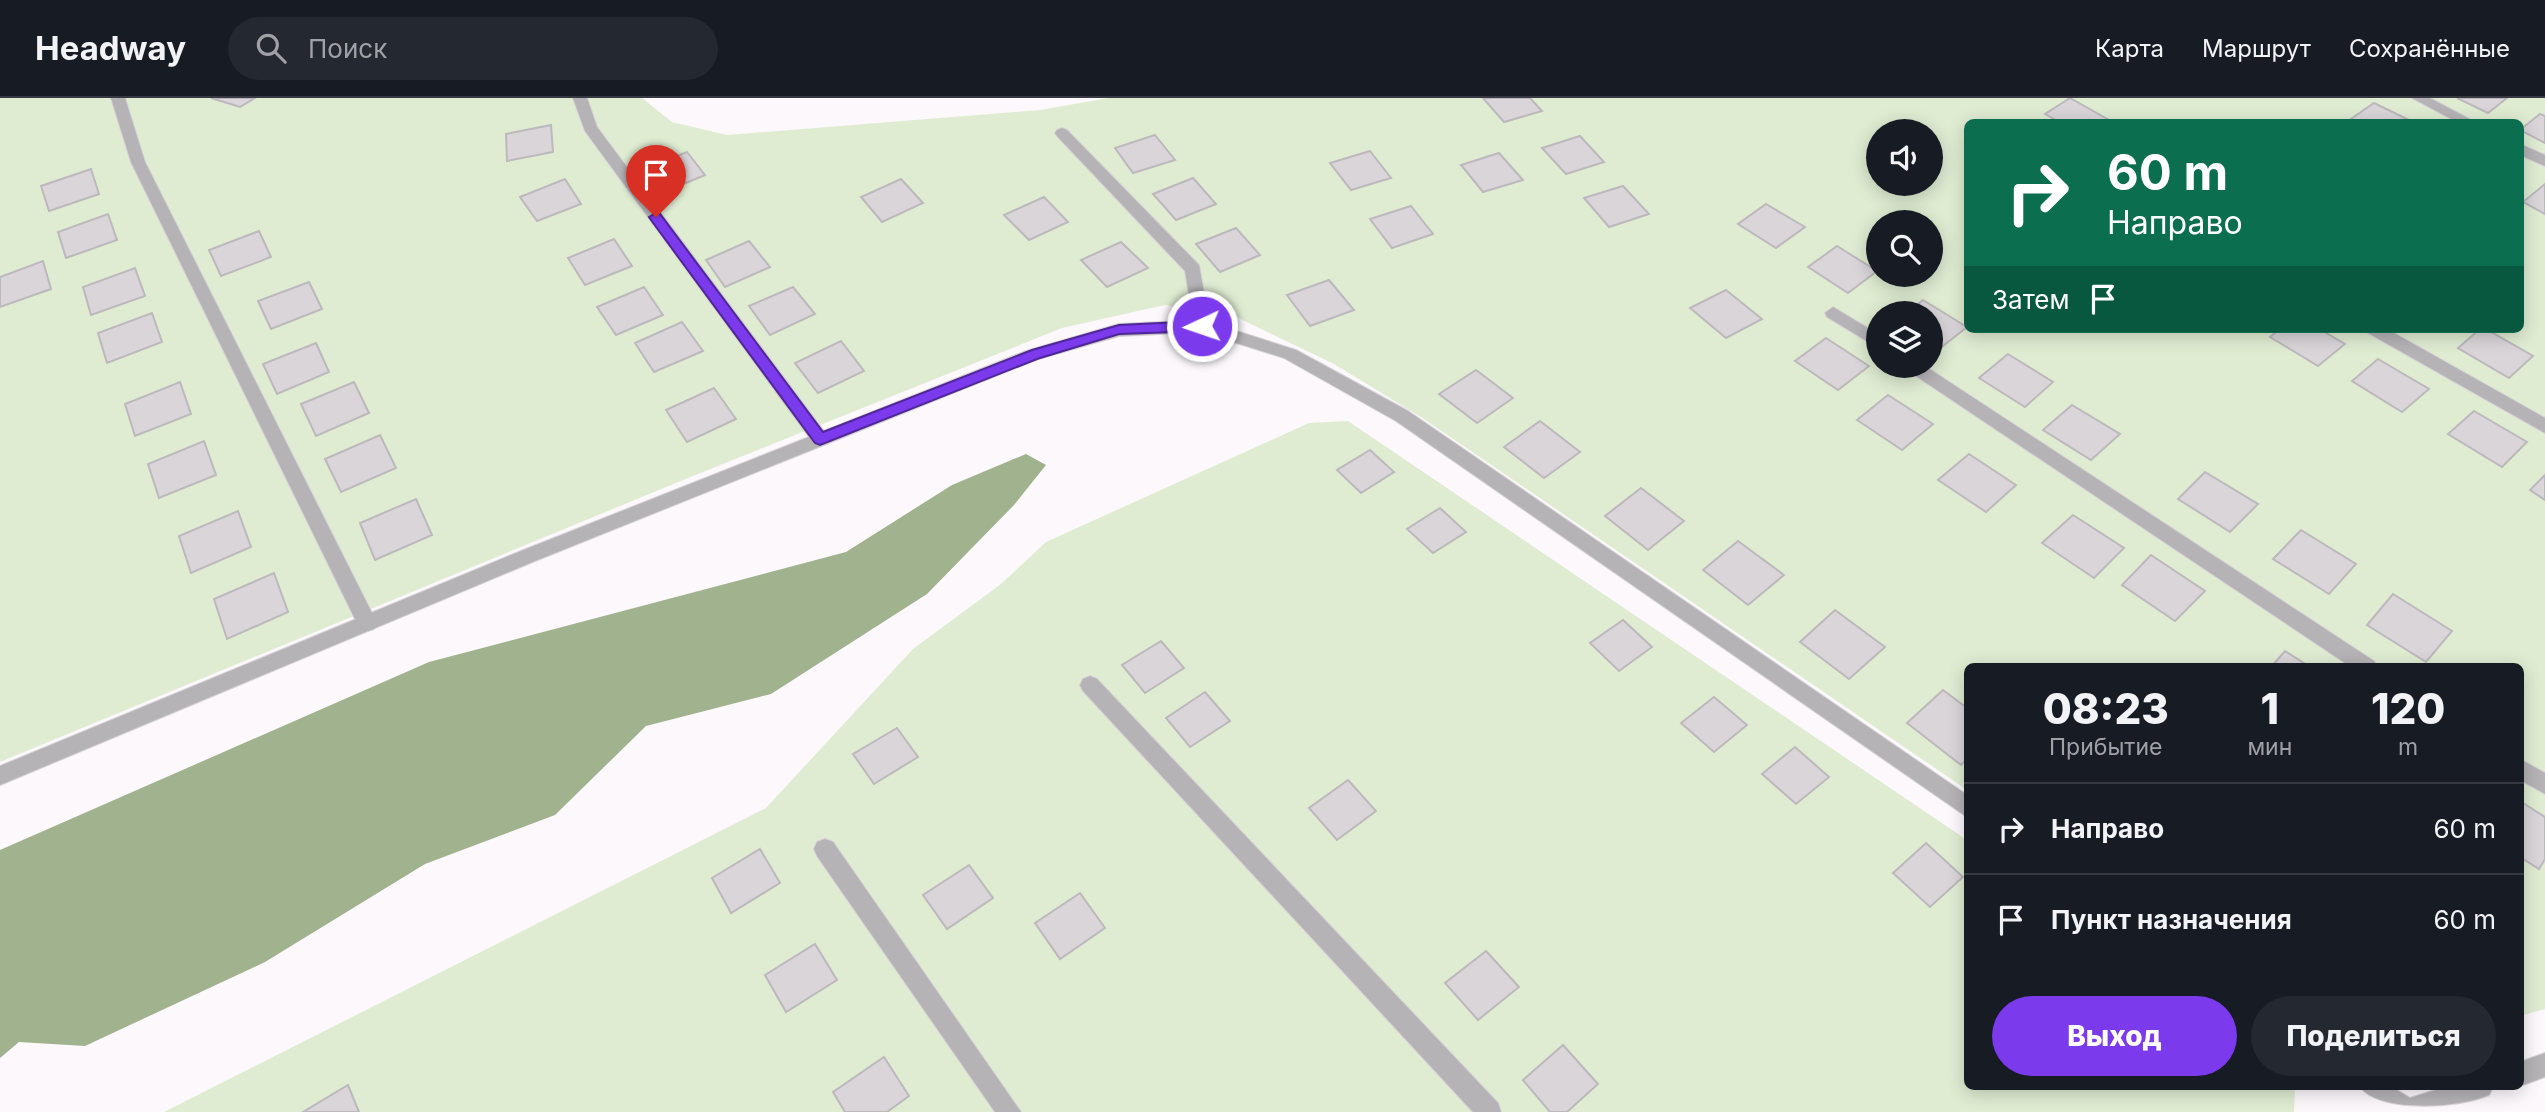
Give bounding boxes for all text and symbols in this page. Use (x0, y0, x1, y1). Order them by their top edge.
search box (228, 17, 718, 80)
text: Headway (35, 28, 186, 68)
icon: search (252, 29, 290, 67)
text: Поиск (308, 33, 387, 64)
text: Карта (2095, 34, 2164, 63)
text: Маршрут (2202, 34, 2311, 63)
text: Сохранённые (2349, 34, 2510, 63)
map controls (1866, 119, 1943, 378)
button: sound (1866, 119, 1943, 196)
text: 60 m (2107, 143, 2228, 202)
pin (626, 145, 686, 217)
icon: right (1992, 147, 2083, 238)
icon: arrive (637, 156, 675, 194)
text: Направо (2107, 203, 2243, 242)
button: search (1866, 210, 1943, 287)
icon: arrive (2084, 280, 2122, 318)
text: Затем (1992, 284, 2070, 315)
position arrow (1165, 289, 1239, 363)
button: layers (1866, 301, 1943, 378)
text: 08:23 (2043, 683, 2169, 734)
text: 1 (2261, 683, 2279, 734)
text: 120 (2371, 683, 2445, 734)
text: Прибытие (2049, 733, 2162, 761)
text: мин (2247, 733, 2292, 761)
text: m (2398, 733, 2418, 761)
icon: right (1992, 810, 2030, 848)
text: Направо (2051, 813, 2164, 844)
text: 60 m (2433, 813, 2496, 844)
icon: arrive (1992, 901, 2030, 939)
text: Пункт назначения (2051, 904, 2292, 935)
text: 60 m (2433, 904, 2496, 935)
button: Выход (1992, 996, 2237, 1076)
button: Поделиться (2251, 996, 2496, 1076)

